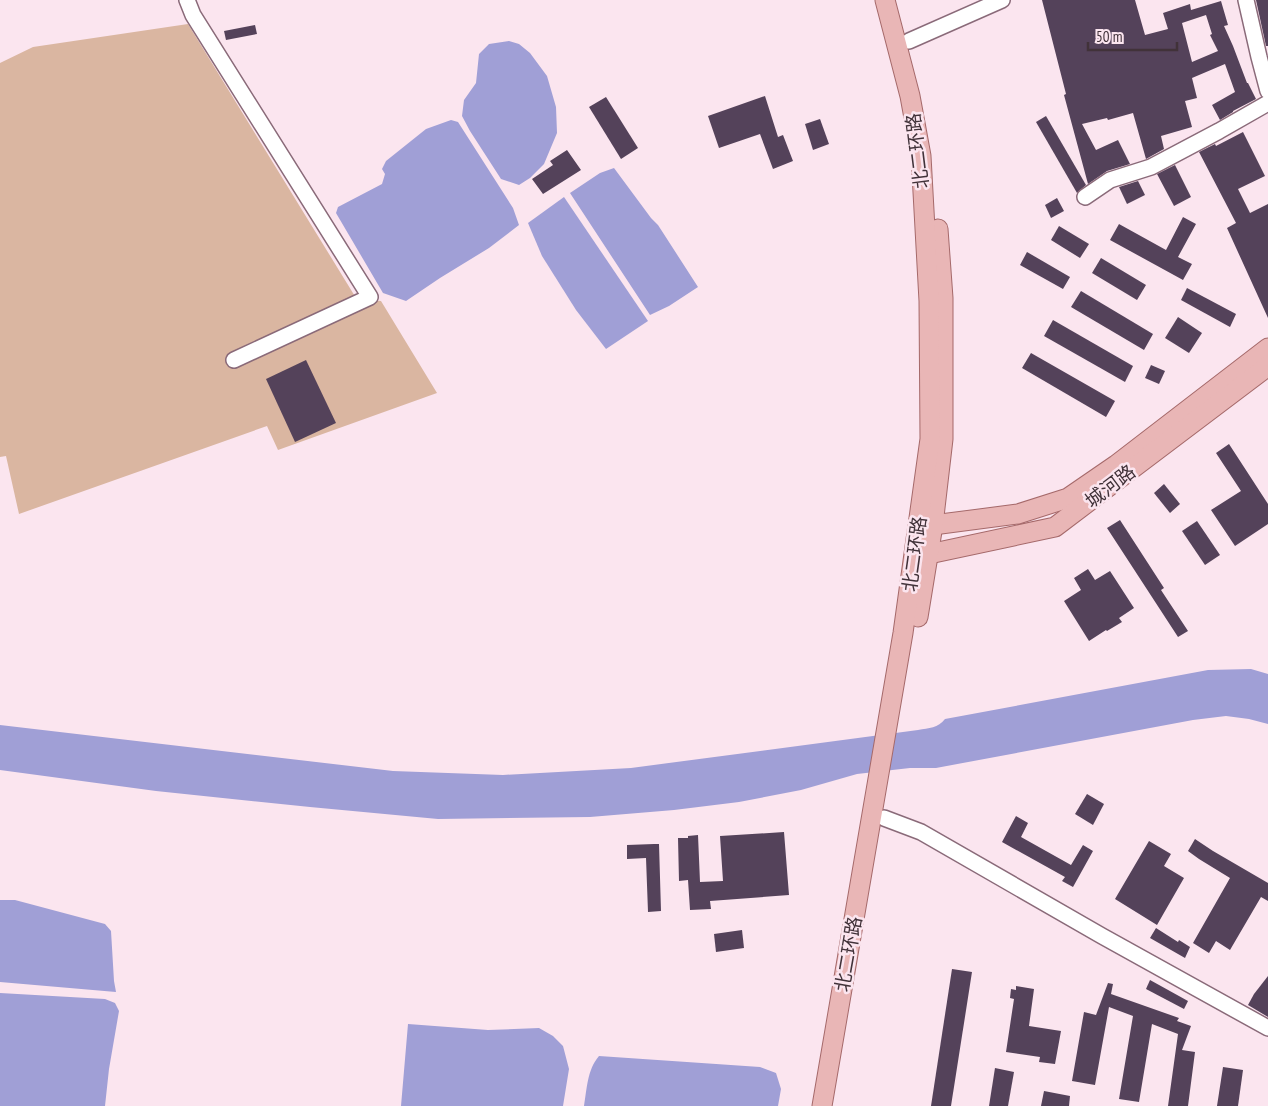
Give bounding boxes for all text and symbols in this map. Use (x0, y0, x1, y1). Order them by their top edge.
scale bar (1088, 20, 1177, 52)
text: 50 m (1096, 27, 1122, 46)
street label: 北二环路 (900, 112, 934, 190)
street label: 城河路 (1080, 459, 1140, 513)
street label: 北二环路 (897, 515, 931, 593)
street label: 北二环路 (830, 914, 866, 994)

